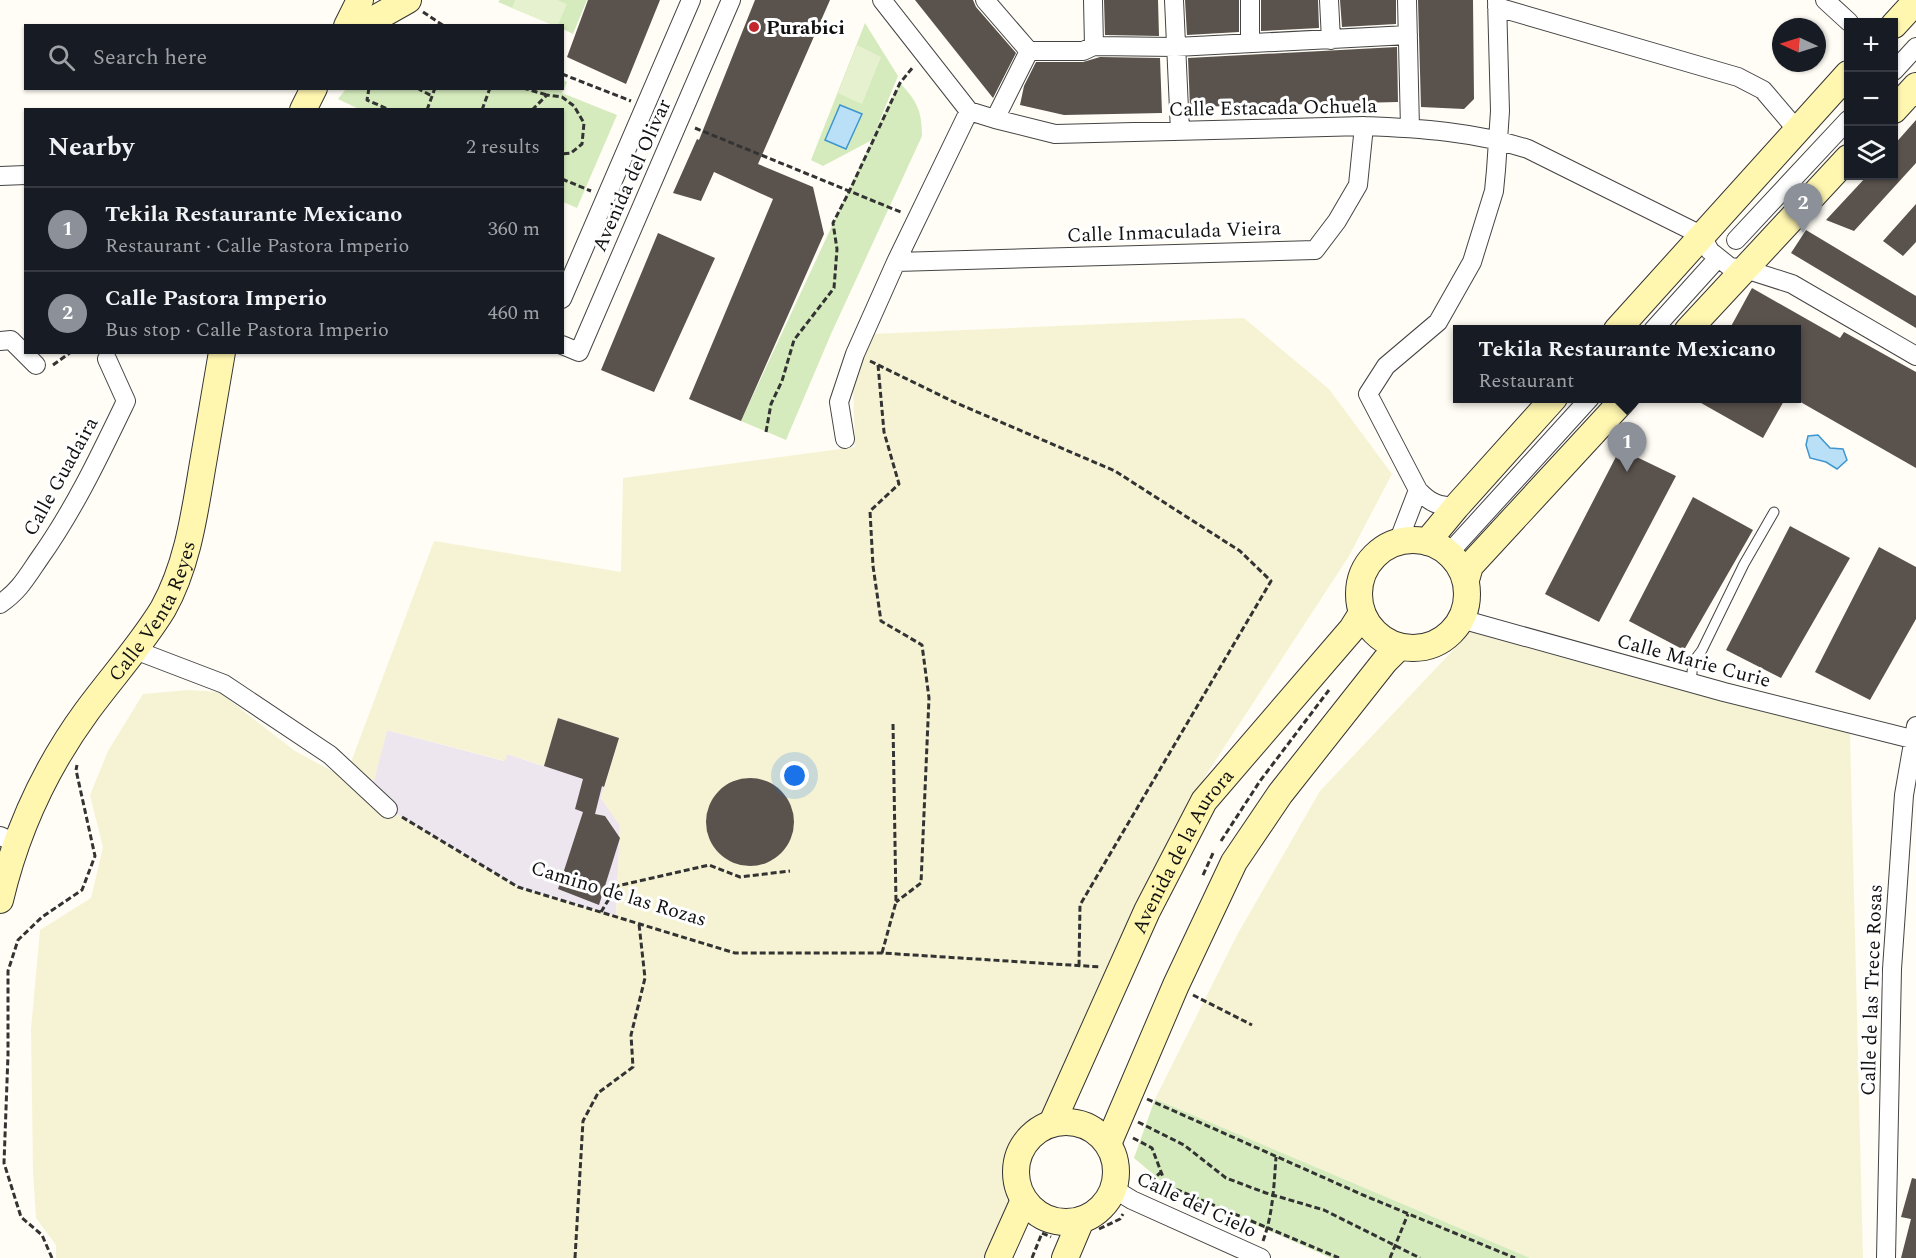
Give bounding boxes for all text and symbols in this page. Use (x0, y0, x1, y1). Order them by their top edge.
place label: Purabici (766, 13, 845, 43)
north arrow (1772, 18, 1826, 72)
map controls (1844, 18, 1898, 180)
button: + (1844, 18, 1898, 72)
marker: Purabici (747, 20, 761, 34)
search box (24, 24, 564, 90)
icon: search (45, 41, 78, 74)
text: Search here (93, 41, 207, 74)
button: − (1844, 72, 1898, 126)
street label: Calle Estacada Ochuela (1169, 91, 1378, 125)
street label: Avenida del Olivar (585, 94, 679, 257)
button: layers (1844, 126, 1898, 180)
text: Nearby (48, 127, 134, 167)
text: 2 results (466, 132, 540, 162)
pin: 2 (1784, 184, 1822, 233)
text: Tekila Restaurante Mexicano (105, 198, 402, 231)
street label: Calle Inmaculada Vieira (1066, 213, 1282, 251)
text: 1 (62, 214, 73, 244)
text: 360 m (488, 214, 540, 244)
text: Restaurant · Calle Pastora Imperio (105, 231, 409, 261)
text: Calle Pastora Imperio (105, 282, 327, 315)
text: 2 (62, 298, 73, 328)
text: 460 m (488, 298, 540, 328)
text: Bus stop · Calle Pastora Imperio (105, 315, 389, 345)
popup (1453, 325, 1801, 403)
text: Tekila Restaurante Mexicano (1478, 333, 1776, 366)
text: Restaurant (1478, 366, 1574, 396)
street label: Calle Guadaira (16, 411, 106, 542)
pin: 1 (1608, 422, 1646, 472)
street label: Calle Venta Reyes (101, 538, 204, 688)
street label: Calle Marie Curie (1613, 626, 1774, 696)
your location (780, 761, 809, 790)
street label: Avenida de la Aurora (1125, 762, 1242, 939)
street label: Camino de las Rozas (527, 853, 710, 935)
street label: Calle de las Trece Rosas (1853, 884, 1891, 1096)
street label: Calle del Cielo (1132, 1164, 1262, 1246)

